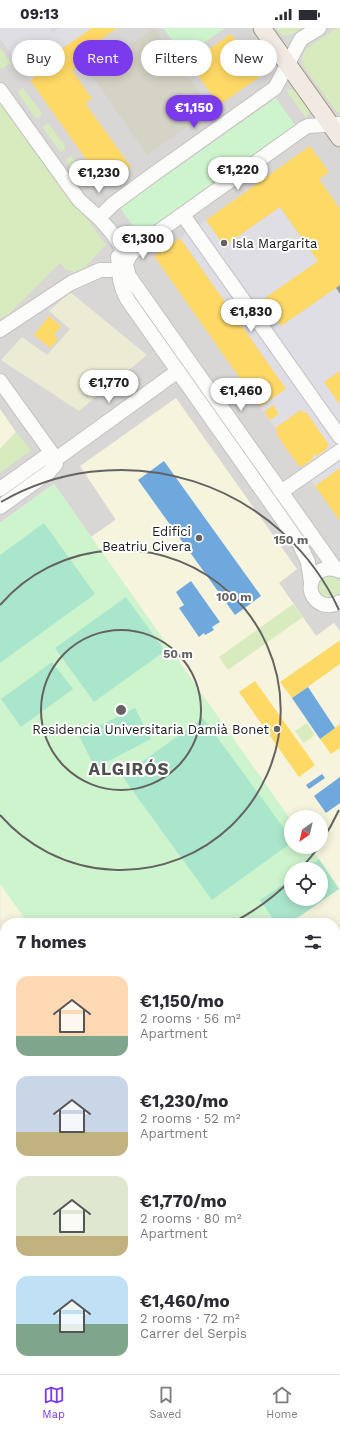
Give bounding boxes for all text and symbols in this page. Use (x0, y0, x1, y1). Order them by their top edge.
text: 09:13 (20, 5, 59, 23)
chip: Buy (12, 40, 65, 76)
chip: Rent (73, 40, 133, 76)
chip: Filters (141, 40, 212, 76)
chip: New (220, 40, 277, 76)
pin: €1,150 (161, 95, 227, 129)
text: €1,150 (175, 100, 213, 115)
pin: €1,220 (205, 157, 271, 191)
pin: €1,230 (66, 160, 132, 194)
text: €1,220 (217, 162, 259, 177)
text: €1,230 (78, 165, 120, 180)
pin: €1,300 (110, 226, 176, 260)
text: €1,300 (122, 231, 164, 246)
place label: Isla Margarita (232, 236, 318, 251)
marker: Isla Margarita (219, 238, 229, 248)
pin: €1,830 (218, 299, 284, 333)
text: €1,830 (230, 304, 272, 319)
pin: €1,770 (76, 370, 142, 404)
text: €1,770 (89, 375, 129, 390)
pin: €1,460 (208, 378, 274, 412)
text: €1,460 (219, 383, 263, 398)
place label: Edifici Beatriu Civera (102, 524, 192, 554)
marker: Edifici Beatriu Civera (194, 533, 204, 543)
text: 150 m (274, 533, 308, 547)
text: 100 m (216, 590, 252, 604)
text: 50 m (163, 647, 193, 661)
centre of rings (114, 703, 128, 717)
place label: Residencia Universitaria Damià Bonet (32, 722, 270, 737)
marker: Residencia Universitaria Damià Bonet (272, 724, 282, 734)
district label: ALGIRÓS (88, 759, 170, 779)
north arrow (284, 810, 328, 854)
map controls (284, 810, 328, 906)
button: locate (284, 862, 328, 906)
icon: filters (302, 931, 324, 953)
text: 7 homes (16, 932, 86, 952)
text: €1,150/mo (140, 991, 224, 1011)
icon: home (48, 992, 96, 1040)
text: 2 rooms · 56 m² (140, 1011, 241, 1026)
text: Apartment (140, 1026, 208, 1041)
text: €1,230/mo (140, 1091, 229, 1111)
icon: home (48, 1092, 96, 1140)
text: 2 rooms · 52 m² (140, 1111, 240, 1126)
text: Apartment (140, 1126, 208, 1141)
text: €1,770/mo (140, 1191, 227, 1211)
icon: home (48, 1192, 96, 1240)
text: 2 rooms · 80 m² (140, 1211, 241, 1226)
text: Apartment (140, 1226, 208, 1241)
text: €1,460/mo (140, 1291, 230, 1311)
icon: home (48, 1292, 96, 1340)
text: 2 rooms · 72 m² (140, 1311, 240, 1326)
text: Carrer del Serpis (140, 1326, 247, 1341)
tab: Map (42, 1384, 65, 1421)
tab: Saved (150, 1384, 181, 1421)
tab: Home (266, 1384, 298, 1421)

